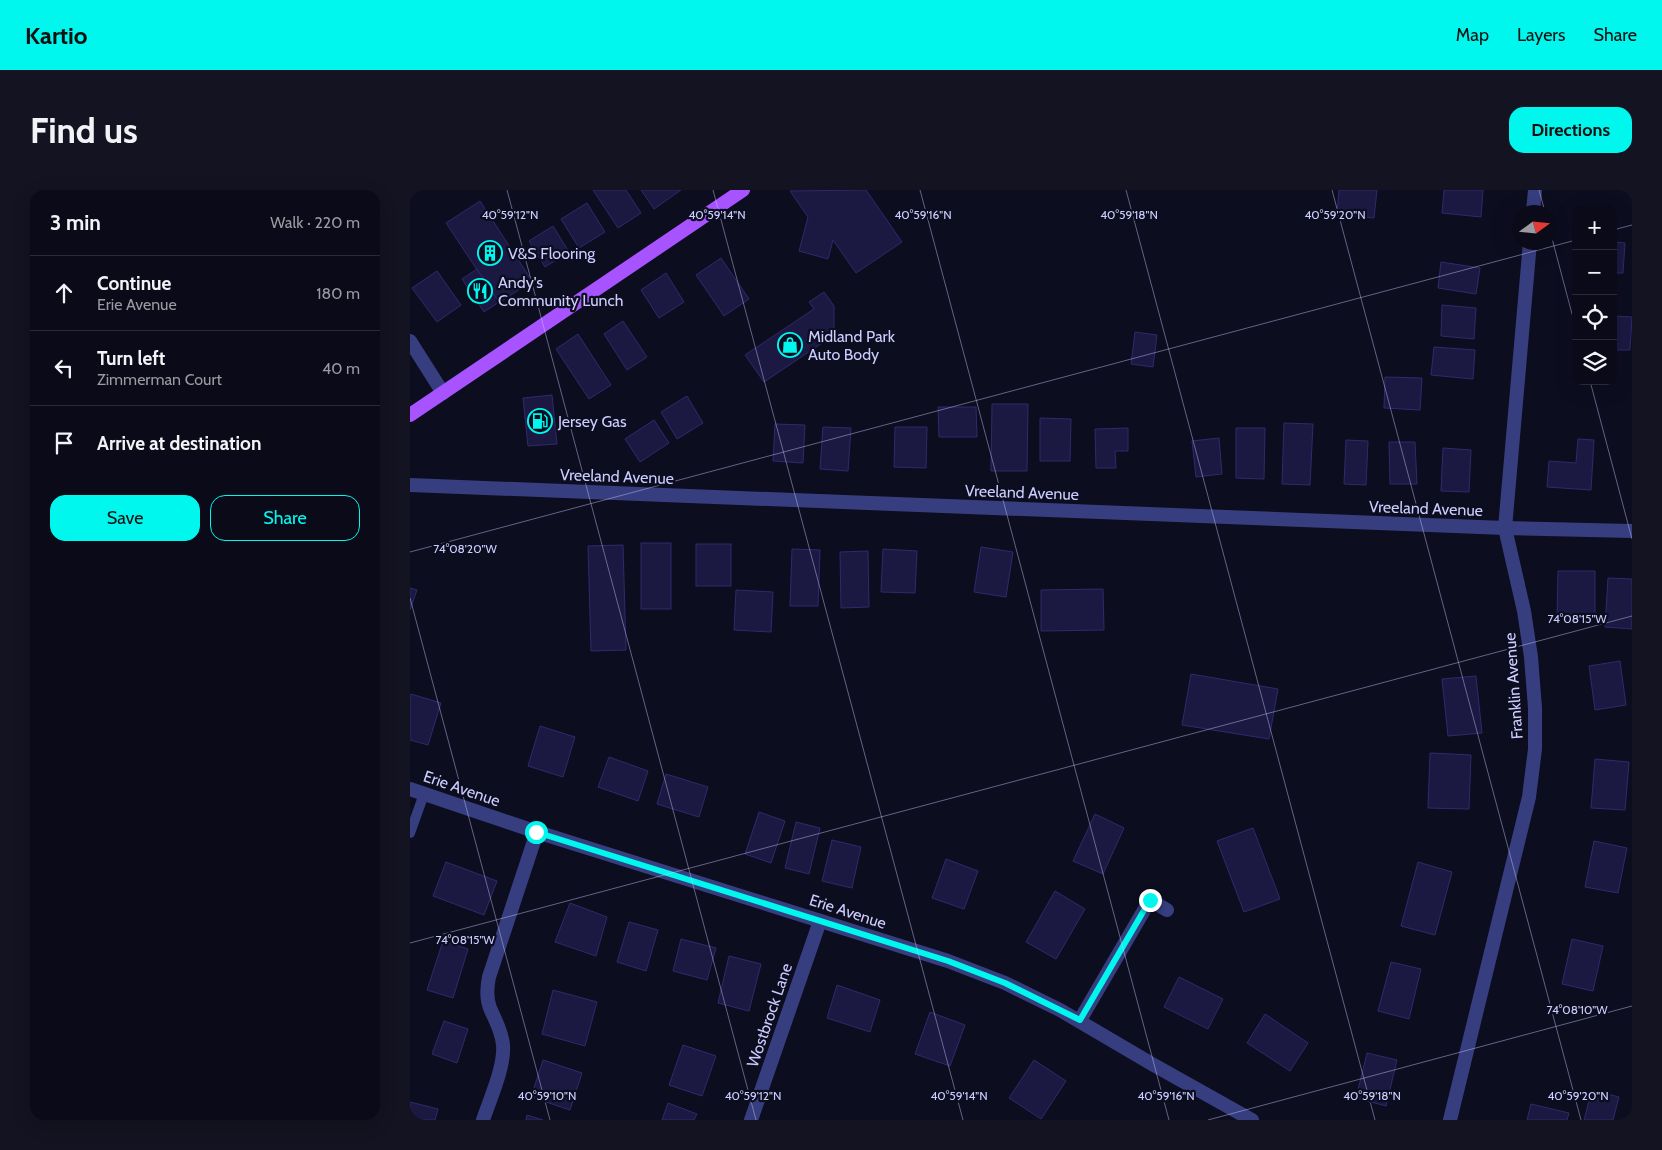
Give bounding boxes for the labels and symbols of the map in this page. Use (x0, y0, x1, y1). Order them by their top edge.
north arrow (1512, 205, 1557, 250)
text: 40°59'12"N (482, 207, 538, 222)
text: 40°59'14"N (688, 207, 746, 222)
text: 40°59'16"N (894, 207, 952, 222)
text: 40°59'18"N (1100, 207, 1158, 222)
text: 40°59'20"N (1304, 207, 1366, 222)
building icon: V&S Flooring (477, 240, 503, 266)
place label: V&S Flooring (508, 244, 596, 263)
place label: Andy's Community Lunch (498, 273, 623, 310)
restaurant icon: Andy's Community Lunch (467, 278, 493, 304)
place label: Midland Park Auto Body (808, 327, 896, 364)
shop icon: Midland Park Auto Body (777, 332, 803, 358)
fuel station icon: Jersey Gas (527, 408, 553, 434)
place label: Jersey Gas (557, 412, 627, 431)
street label: Vreeland Avenue (560, 465, 674, 488)
street label: Vreeland Avenue (965, 481, 1079, 504)
street label: Vreeland Avenue (1369, 497, 1483, 520)
text: 74°08'20"W (433, 541, 497, 556)
text: 74°08'15"W (1547, 611, 1607, 626)
street label: Franklin Avenue (1500, 632, 1527, 740)
street label: Erie Avenue (421, 767, 503, 810)
route start (525, 821, 548, 844)
route end (1139, 889, 1162, 912)
street label: Erie Avenue (807, 890, 889, 933)
text: 74°08'15"W (435, 932, 495, 947)
street label: Wostbrock Lane (743, 961, 796, 1070)
text: 74°08'10"W (1546, 1002, 1608, 1017)
text: 40°59'10"N (518, 1088, 576, 1103)
text: 40°59'12"N (725, 1088, 781, 1103)
text: 40°59'14"N (930, 1088, 988, 1103)
text: 40°59'16"N (1137, 1088, 1195, 1103)
text: 40°59'18"N (1343, 1088, 1401, 1103)
text: 40°59'20"N (1547, 1088, 1609, 1103)

